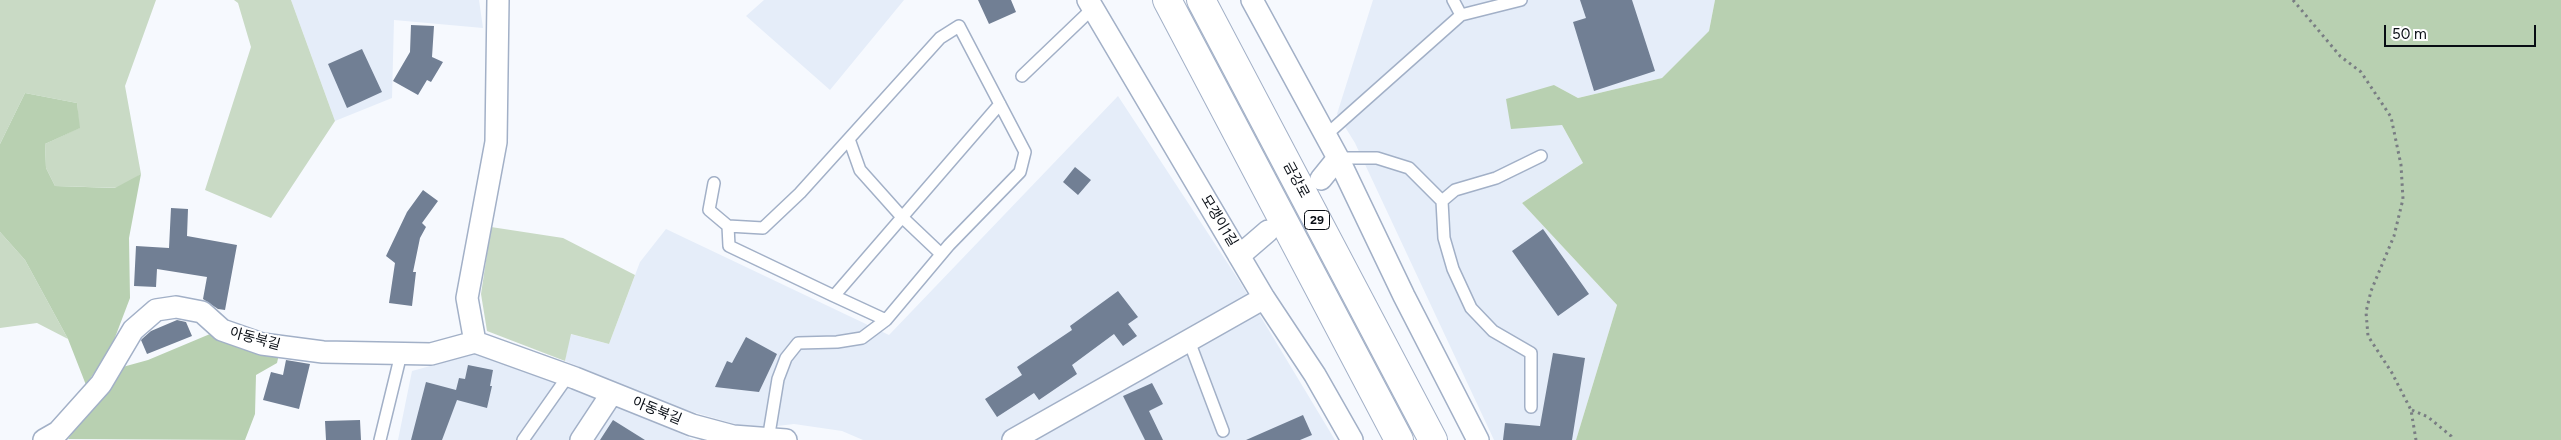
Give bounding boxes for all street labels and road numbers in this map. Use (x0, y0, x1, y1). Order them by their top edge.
street label: 금강로 (1280, 159, 1312, 201)
street label: 모갱이1길 (1197, 192, 1241, 250)
road number: 29 (1304, 210, 1330, 230)
street label: 아동북길 (228, 324, 282, 354)
street label: 아동북길 (630, 394, 684, 428)

